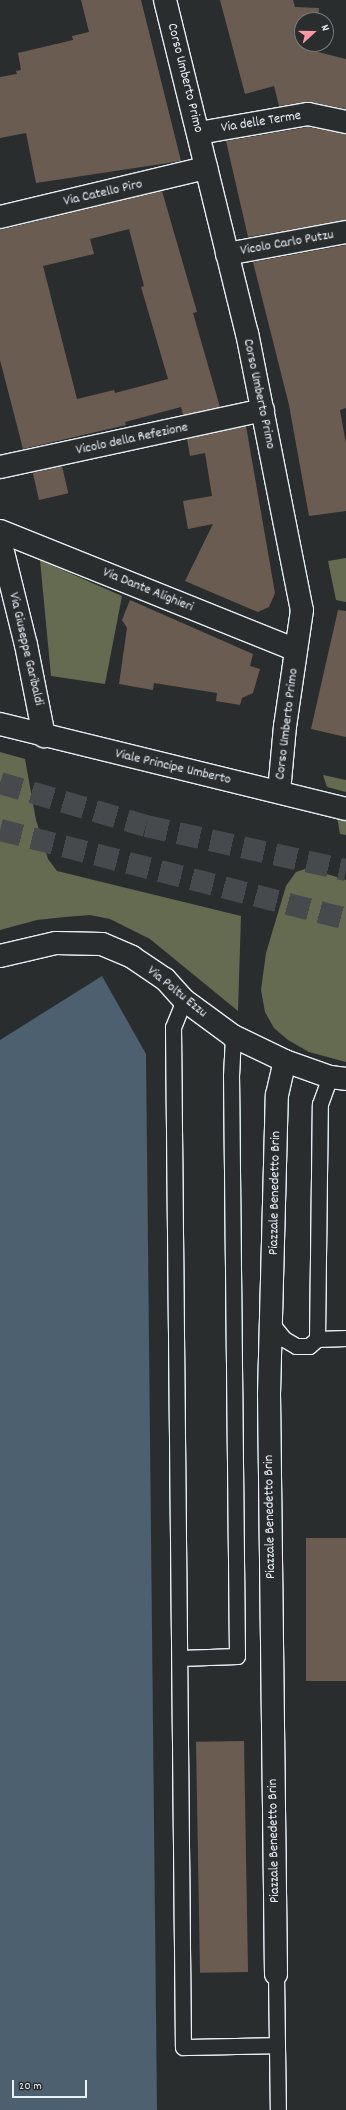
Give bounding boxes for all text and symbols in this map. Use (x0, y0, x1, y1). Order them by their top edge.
north arrow (294, 12, 334, 52)
street label: Corso Umberto Primo (163, 22, 207, 134)
text: N (316, 23, 333, 33)
street label: Via delle Terme (220, 107, 302, 137)
street label: Via Catello Piro (62, 176, 144, 210)
street label: Vicolo Carlo Putzu (239, 227, 335, 259)
street label: Corso Umberto Primo (239, 337, 279, 451)
street label: Vicolo della Refezione (75, 419, 189, 459)
street label: Via Dante Alighieri (100, 564, 196, 616)
street label: Via Giuseppe Garibaldi (5, 591, 47, 707)
street label: Corso Umberto Primo (272, 667, 302, 781)
street label: Viale Principe Umberto (113, 746, 233, 788)
street label: Via Poltu Ezzu (144, 963, 210, 1021)
street label: Piazzale Benedetto Brin (266, 1131, 284, 1255)
street label: Piazzale Benedetto Brin (261, 1455, 279, 1579)
street label: Piazzale Benedetto Brin (265, 1779, 283, 1903)
scale bar (14, 2072, 89, 2098)
text: 20 m (19, 2078, 42, 2095)

